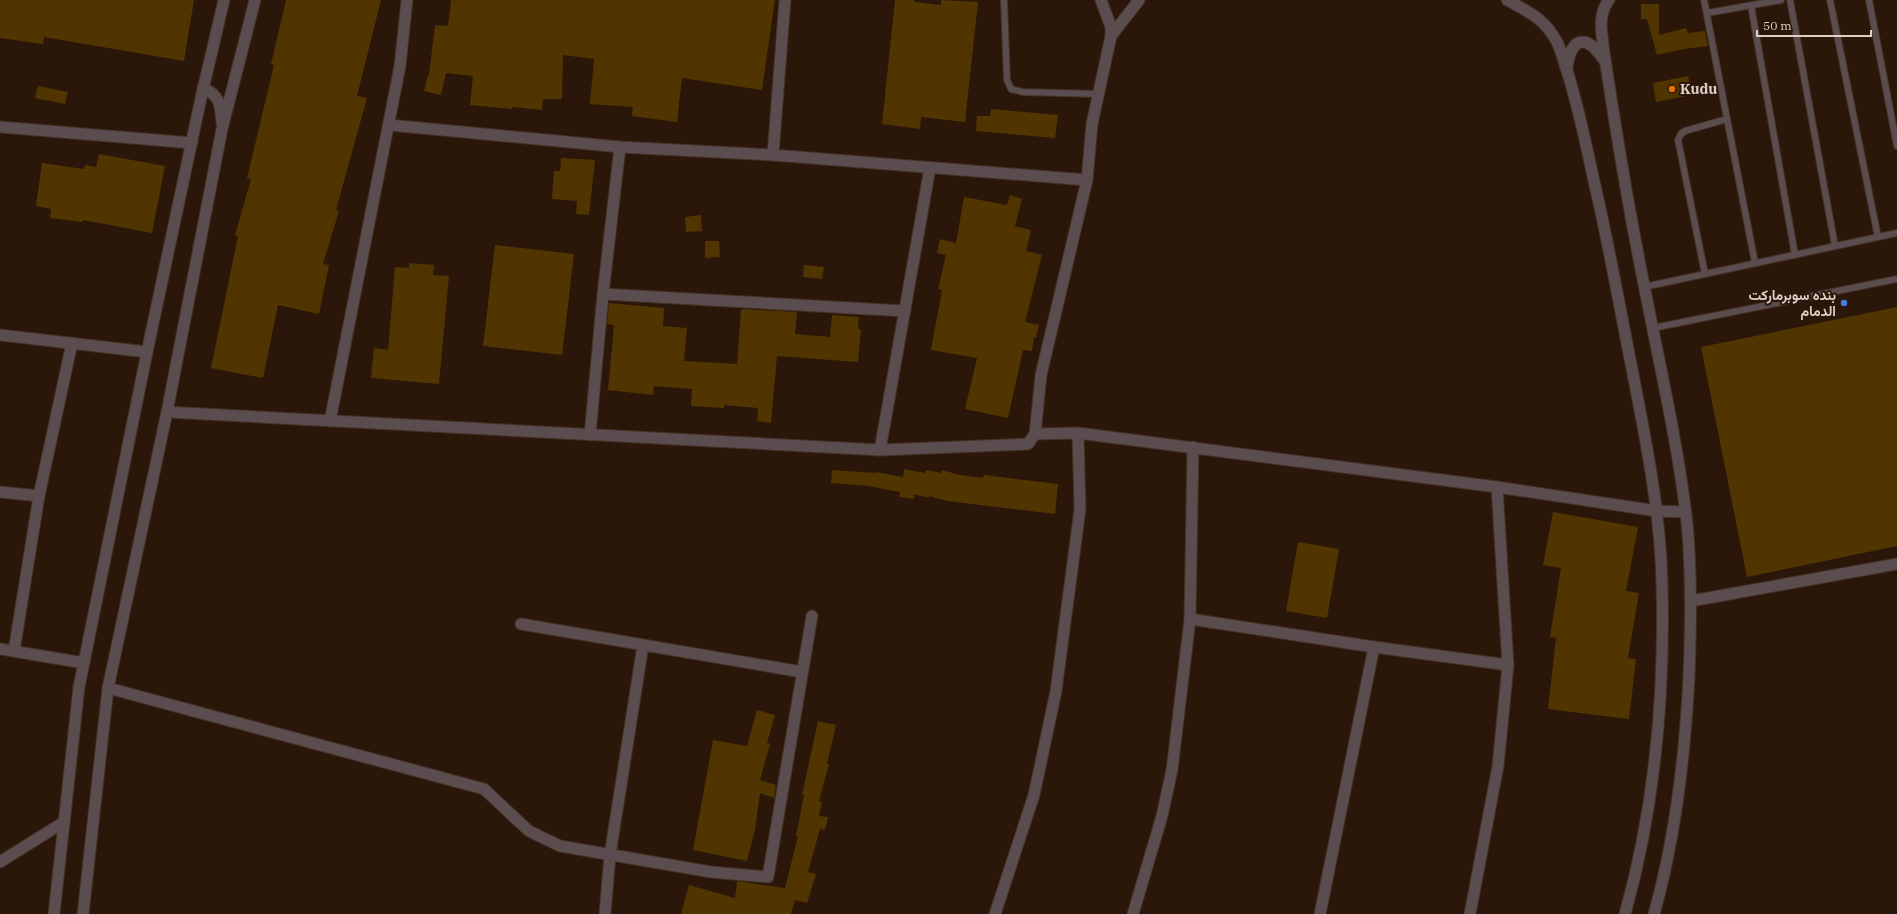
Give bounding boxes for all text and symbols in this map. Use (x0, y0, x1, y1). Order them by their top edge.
scale bar (1757, 12, 1871, 38)
text: 50 m (1763, 18, 1792, 33)
place label: Kudu (1680, 80, 1717, 98)
marker: Kudu (1667, 84, 1677, 94)
place label: بنده سوبرماركت الدمام (1748, 286, 1836, 320)
marker: بنده سوبرماركت الدمام (1839, 298, 1849, 308)

